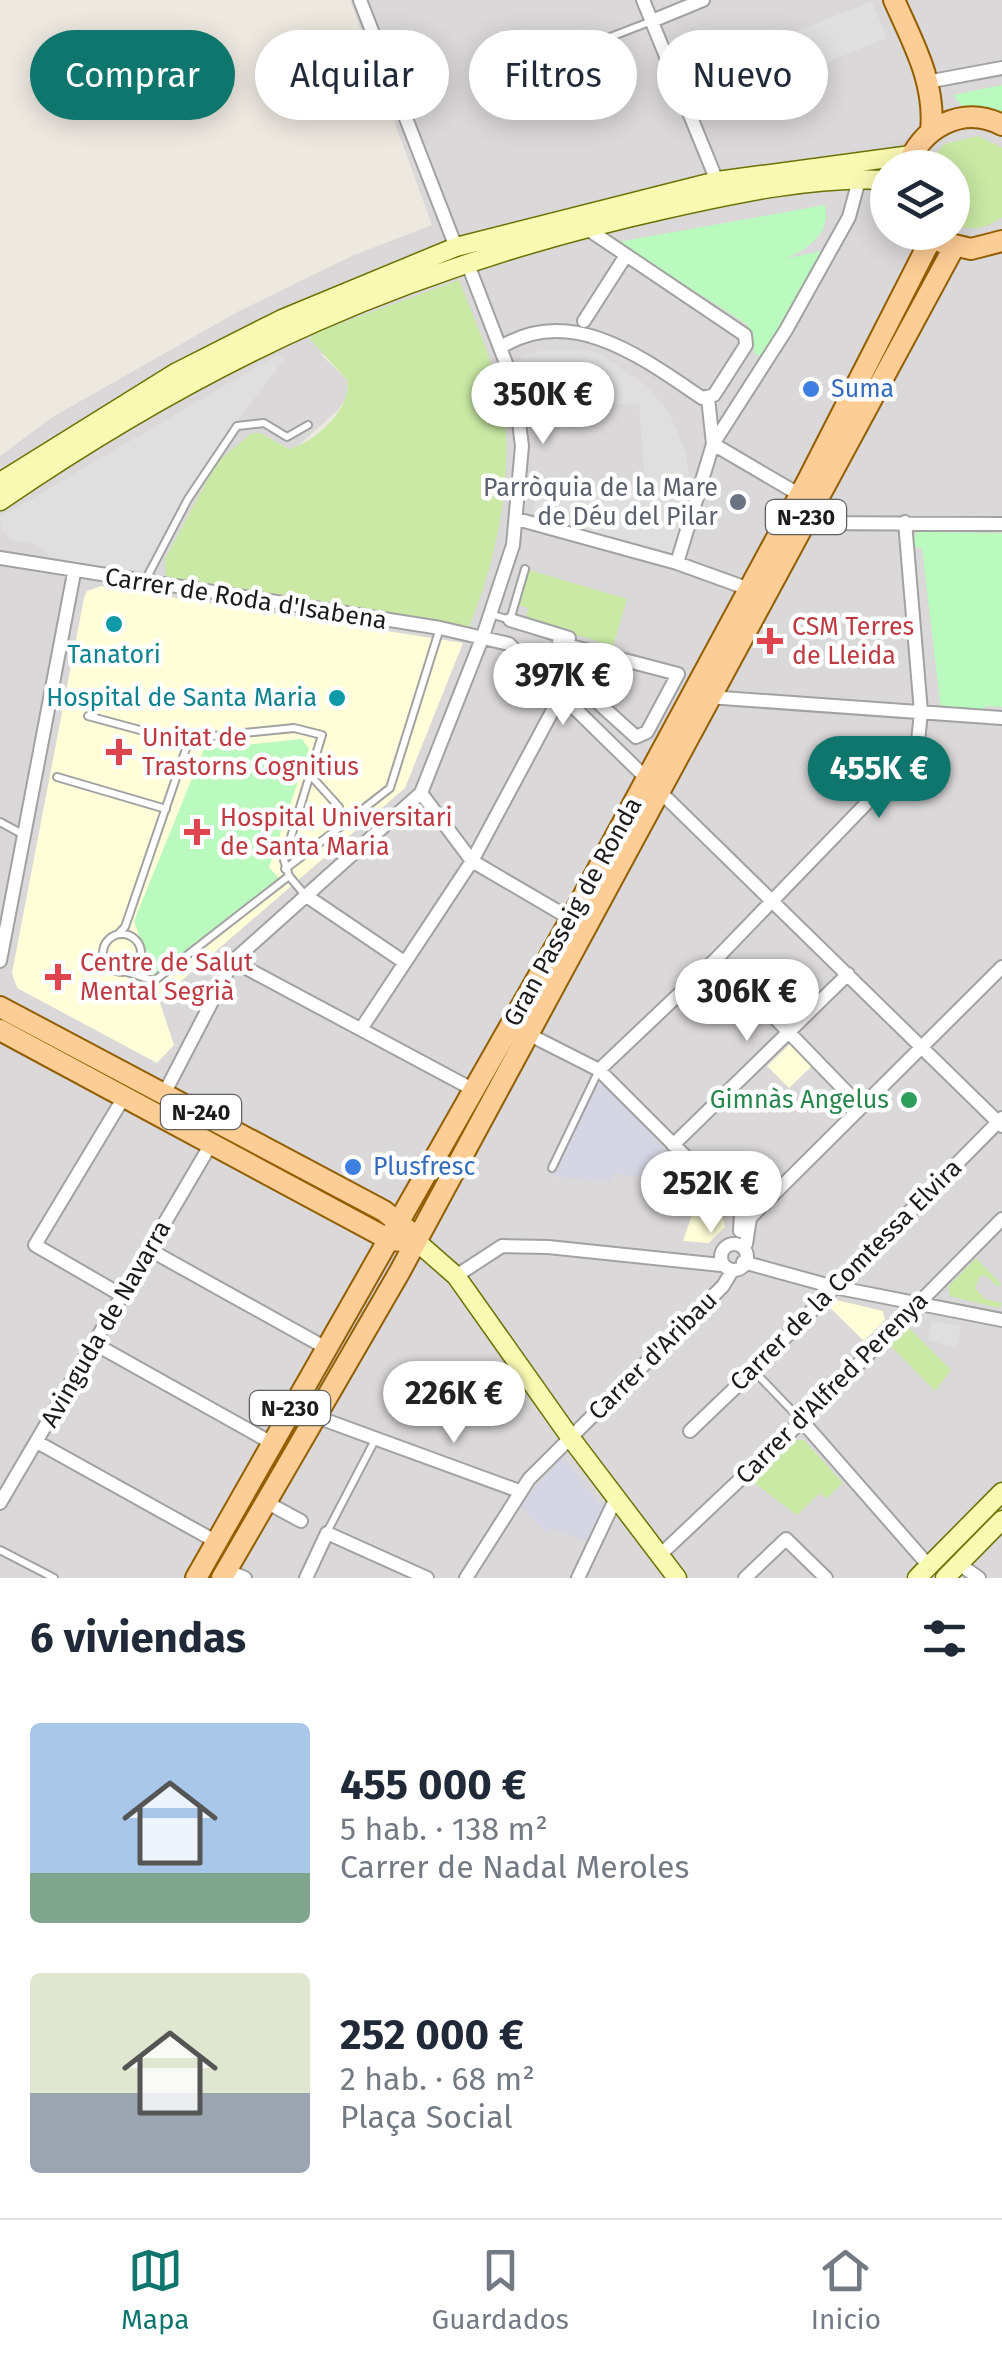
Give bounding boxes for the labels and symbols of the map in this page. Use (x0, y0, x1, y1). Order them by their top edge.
pin: 350K € (462, 362, 624, 447)
place label: Suma (831, 374, 894, 404)
marker: Suma (800, 378, 822, 400)
place label: Parròquia de la Mare de Déu del Pilar (483, 473, 718, 532)
marker: Parròquia de la Mare de Déu del Pilar (727, 491, 749, 513)
road number: N-230 (766, 500, 846, 534)
street label: Carrer de Roda d'Isabena (103, 562, 389, 636)
place label: CSM Terres de Lleida (792, 612, 914, 671)
marker: Tanatori (103, 613, 125, 635)
marker: CSM Terres de Lleida (757, 628, 783, 654)
place label: Tanatori (67, 640, 161, 670)
pin: 397K € (482, 643, 644, 728)
place label: Hospital de Santa Maria (46, 683, 317, 713)
marker: Hospital de Santa Maria (326, 687, 348, 709)
place label: Unitat de Trastorns Cognitius (142, 723, 359, 782)
pin: 455K € (798, 736, 960, 821)
marker: Unitat de Trastorns Cognitius (106, 739, 132, 765)
street label: Gran Passeig de Ronda (498, 792, 648, 1032)
place label: Hospital Universitari de Santa Maria (220, 803, 453, 862)
marker: Hospital Universitari de Santa Maria (184, 819, 210, 845)
place label: Centre de Salut Mental Segrià (80, 948, 254, 1007)
pin: 306K € (666, 959, 828, 1044)
marker: Centre de Salut Mental Segrià (45, 964, 71, 990)
place label: Gimnàs Angelus (710, 1085, 889, 1115)
marker: Gimnàs Angelus (898, 1089, 920, 1111)
road number: N-240 (161, 1095, 241, 1129)
pin: 252K € (630, 1151, 792, 1236)
place label: Plusfresc (373, 1152, 475, 1182)
street label: Carrer de la Comtessa Elvira (724, 1153, 968, 1397)
marker: Plusfresc (342, 1156, 364, 1178)
street label: Avinguda de Navarra (35, 1215, 177, 1433)
street label: Carrer d'Aribau (583, 1286, 723, 1426)
street label: Carrer d'Alfred Perenya (730, 1286, 934, 1490)
pin: 226K € (373, 1361, 535, 1446)
road number: N-230 (250, 1391, 330, 1425)

